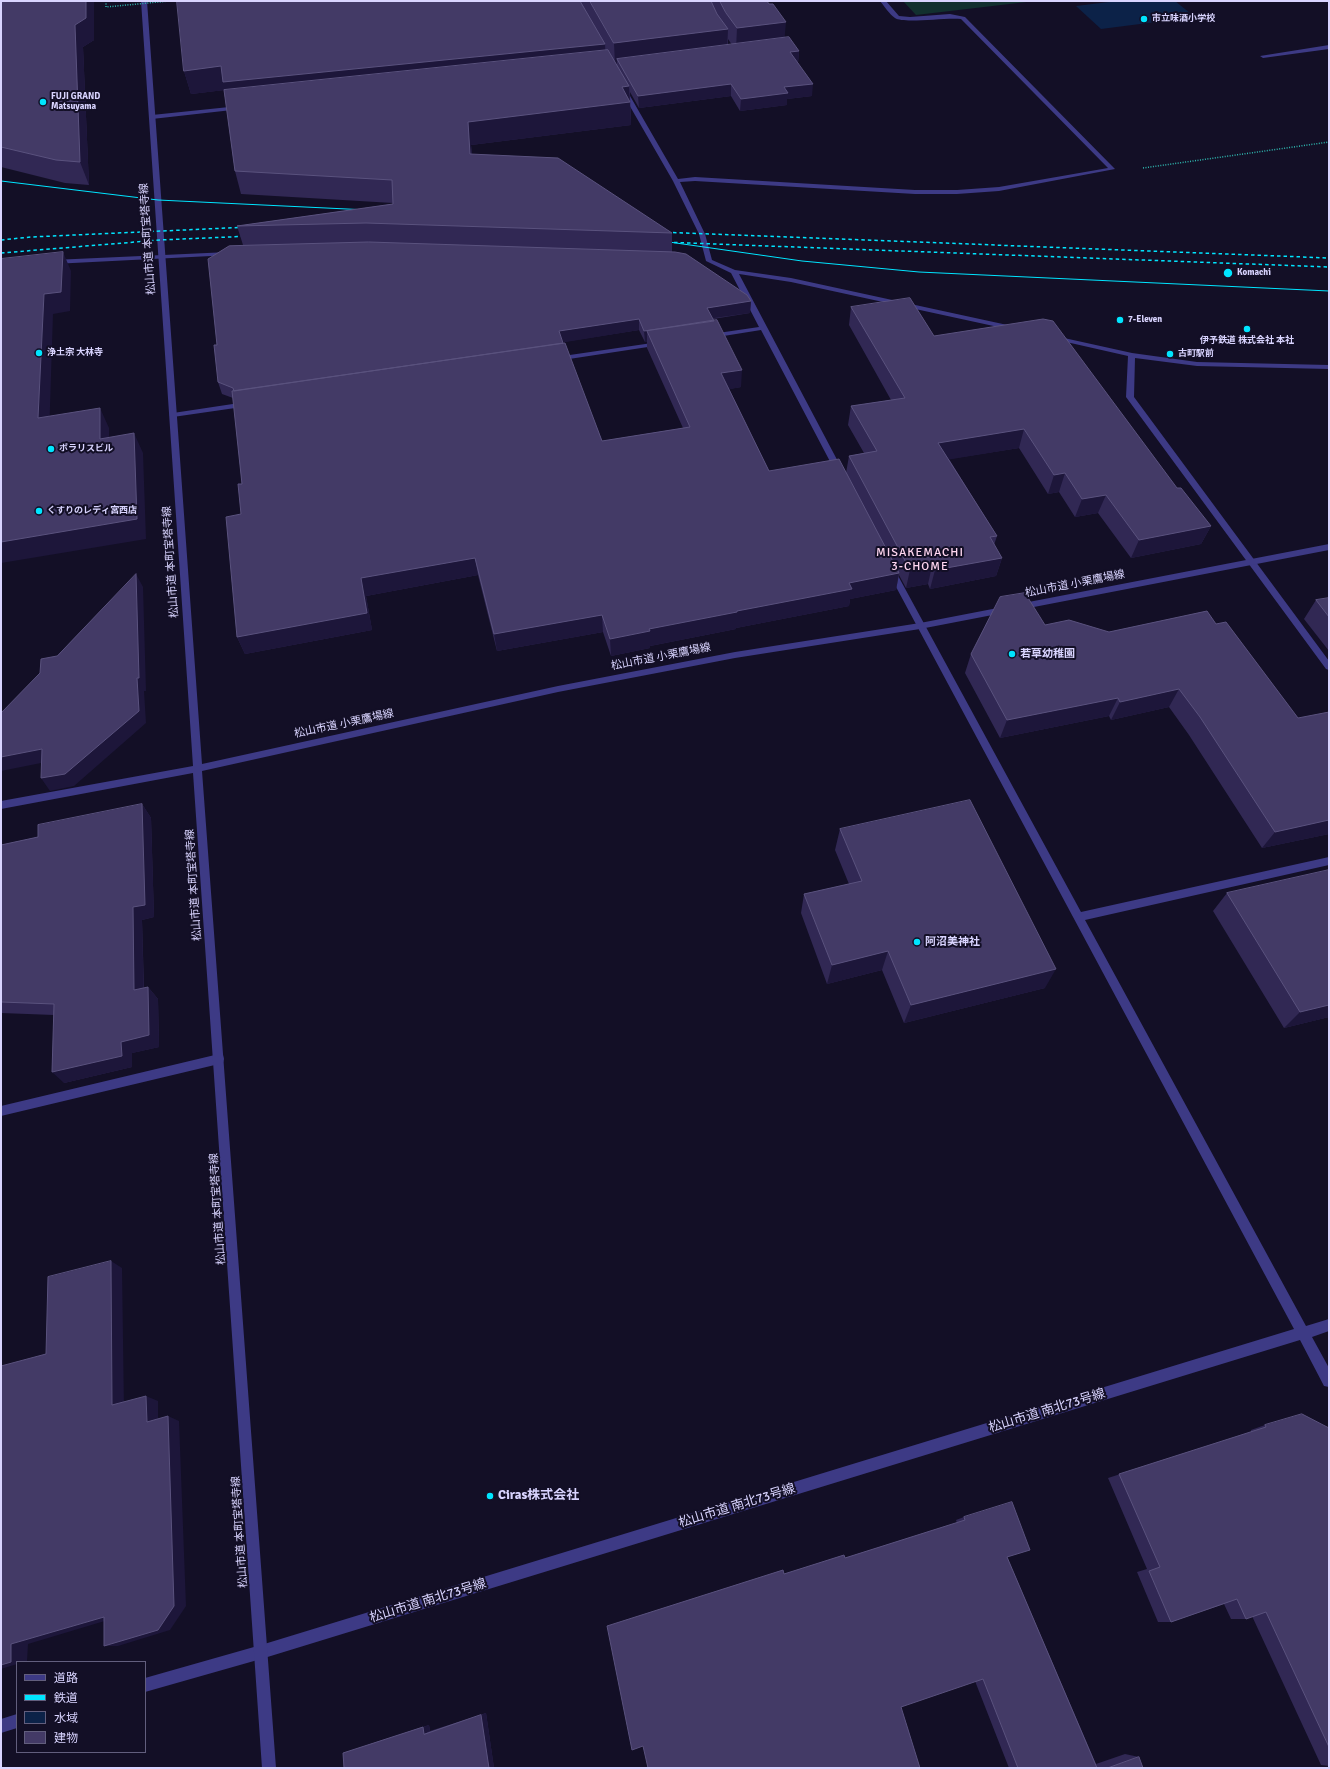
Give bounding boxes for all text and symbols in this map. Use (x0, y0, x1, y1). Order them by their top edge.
marker: 市立味酒小学校 (1139, 14, 1149, 24)
place label: 市立味酒小学校 (1152, 14, 1215, 24)
place label: FUJI GRAND Matsuyama (51, 92, 100, 113)
marker: FUJI GRAND Matsuyama (38, 97, 48, 107)
street label: 松山市道 本町宝塔寺線 (137, 182, 159, 296)
marker: Komachi (1222, 267, 1234, 279)
place label: Komachi (1237, 268, 1271, 278)
marker: 7-Eleven (1115, 315, 1125, 325)
place label: 7-Eleven (1128, 315, 1162, 325)
marker: 伊予鉄道 株式会社 本社 (1242, 324, 1252, 334)
place label: 伊予鉄道 株式会社 本社 (1200, 336, 1294, 346)
marker: 浄土宗 大林寺 (34, 348, 44, 358)
place label: 浄土宗 大林寺 (47, 348, 103, 358)
marker: 古町駅前 (1165, 349, 1175, 359)
place label: 古町駅前 (1178, 349, 1214, 359)
marker: ポラリスビル (46, 444, 56, 454)
place label: ポラリスビル (59, 444, 113, 454)
street label: 松山市道 本町宝塔寺線 (160, 505, 182, 619)
marker: くすりのレディ宮西店 (34, 506, 44, 516)
place label: くすりのレディ宮西店 (47, 506, 137, 516)
district label: MISAKEMACHI 3-CHOME (876, 546, 964, 574)
street label: 松山市道 小栗鷹場線 (1024, 568, 1126, 600)
street label: 松山市道 小栗鷹場線 (610, 641, 712, 673)
place label: 若草幼稚園 (1020, 647, 1075, 661)
marker: 若草幼稚園 (1007, 649, 1017, 659)
street label: 松山市道 小栗鷹場線 (293, 707, 395, 741)
street label: 松山市道 本町宝塔寺線 (183, 828, 205, 942)
place label: 阿沼美神社 (925, 935, 980, 949)
marker: 阿沼美神社 (912, 937, 922, 947)
street label: 松山市道 本町宝塔寺線 (207, 1152, 229, 1266)
street label: 松山市道 南北73号線 (987, 1386, 1107, 1436)
street label: 松山市道 本町宝塔寺線 (229, 1475, 251, 1589)
street label: 松山市道 南北73号線 (677, 1481, 797, 1531)
place label: Ciras株式会社 (498, 1488, 579, 1504)
marker: Ciras株式会社 (485, 1491, 495, 1501)
street label: 松山市道 南北73号線 (368, 1576, 488, 1626)
legend (16, 1661, 146, 1753)
text: 道路 (54, 1671, 78, 1686)
text: 鉄道 (54, 1691, 78, 1706)
text: 水域 (54, 1711, 78, 1726)
text: 建物 (54, 1731, 78, 1746)

